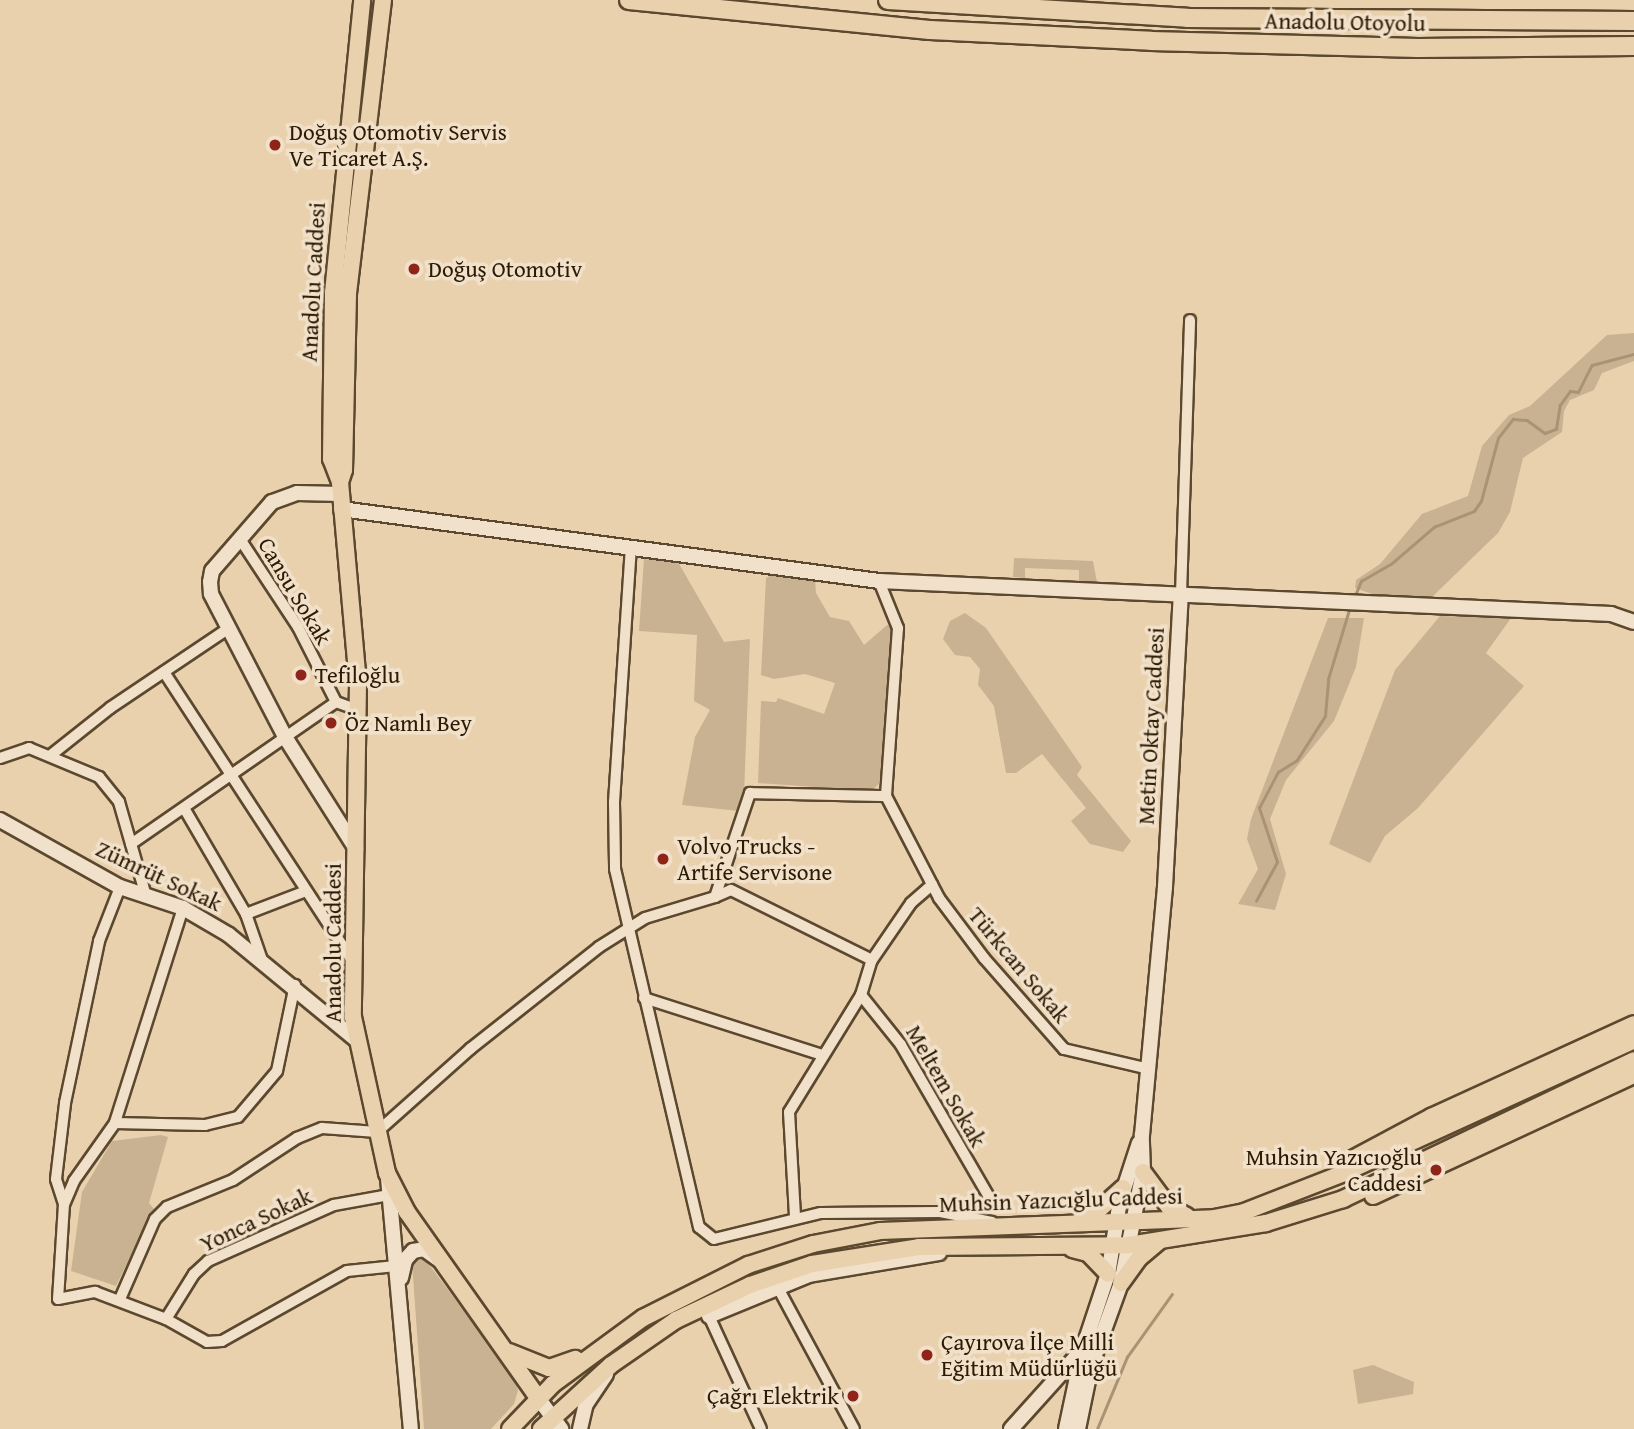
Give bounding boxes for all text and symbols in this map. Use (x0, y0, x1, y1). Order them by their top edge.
street label: Anadolu Otoyolu (1264, 7, 1426, 37)
place label: Doğuş Otomotiv Servis Ve Ticaret A.Ş. (289, 118, 507, 172)
marker: Doğuş Otomotiv Servis Ve Ticaret A.Ş. (267, 137, 283, 153)
street label: Anadolu Caddesi (295, 201, 331, 363)
place label: Doğuş Otomotiv (428, 255, 582, 283)
marker: Doğuş Otomotiv (406, 261, 422, 277)
street label: Cansu Sokak (252, 532, 338, 650)
street label: Metin Oktay Caddesi (1132, 627, 1170, 825)
place label: Tefiloğlu (315, 661, 400, 689)
marker: Tefiloğlu (293, 667, 309, 683)
place label: Öz Namlı Bey (345, 709, 472, 737)
marker: Öz Namlı Bey (323, 715, 339, 731)
place label: Volvo Trucks - Artife Servisone (677, 832, 832, 886)
street label: Zümrüt Sokak (92, 835, 226, 917)
marker: Volvo Trucks - Artife Servisone (655, 851, 671, 867)
street label: Anadolu Caddesi (319, 863, 347, 1023)
street label: Türkcan Sokak (963, 901, 1075, 1029)
street label: Meltem Sokak (900, 1020, 992, 1152)
place label: Muhsin Yazıcıoğlu Caddesi (1246, 1143, 1422, 1197)
marker: Muhsin Yazıcıoğlu Caddesi (1428, 1162, 1444, 1178)
street label: Yonca Sokak (196, 1182, 316, 1258)
street label: Muhsin Yazıcığlu Caddesi (939, 1182, 1183, 1218)
place label: Çayırova İlçe Milli Eğitim Müdürlüğü (941, 1328, 1117, 1382)
marker: Çayırova İlçe Milli Eğitim Müdürlüğü (919, 1347, 935, 1363)
place label: Çağrı Elektrik (707, 1382, 839, 1410)
marker: Çağrı Elektrik (845, 1388, 861, 1404)

